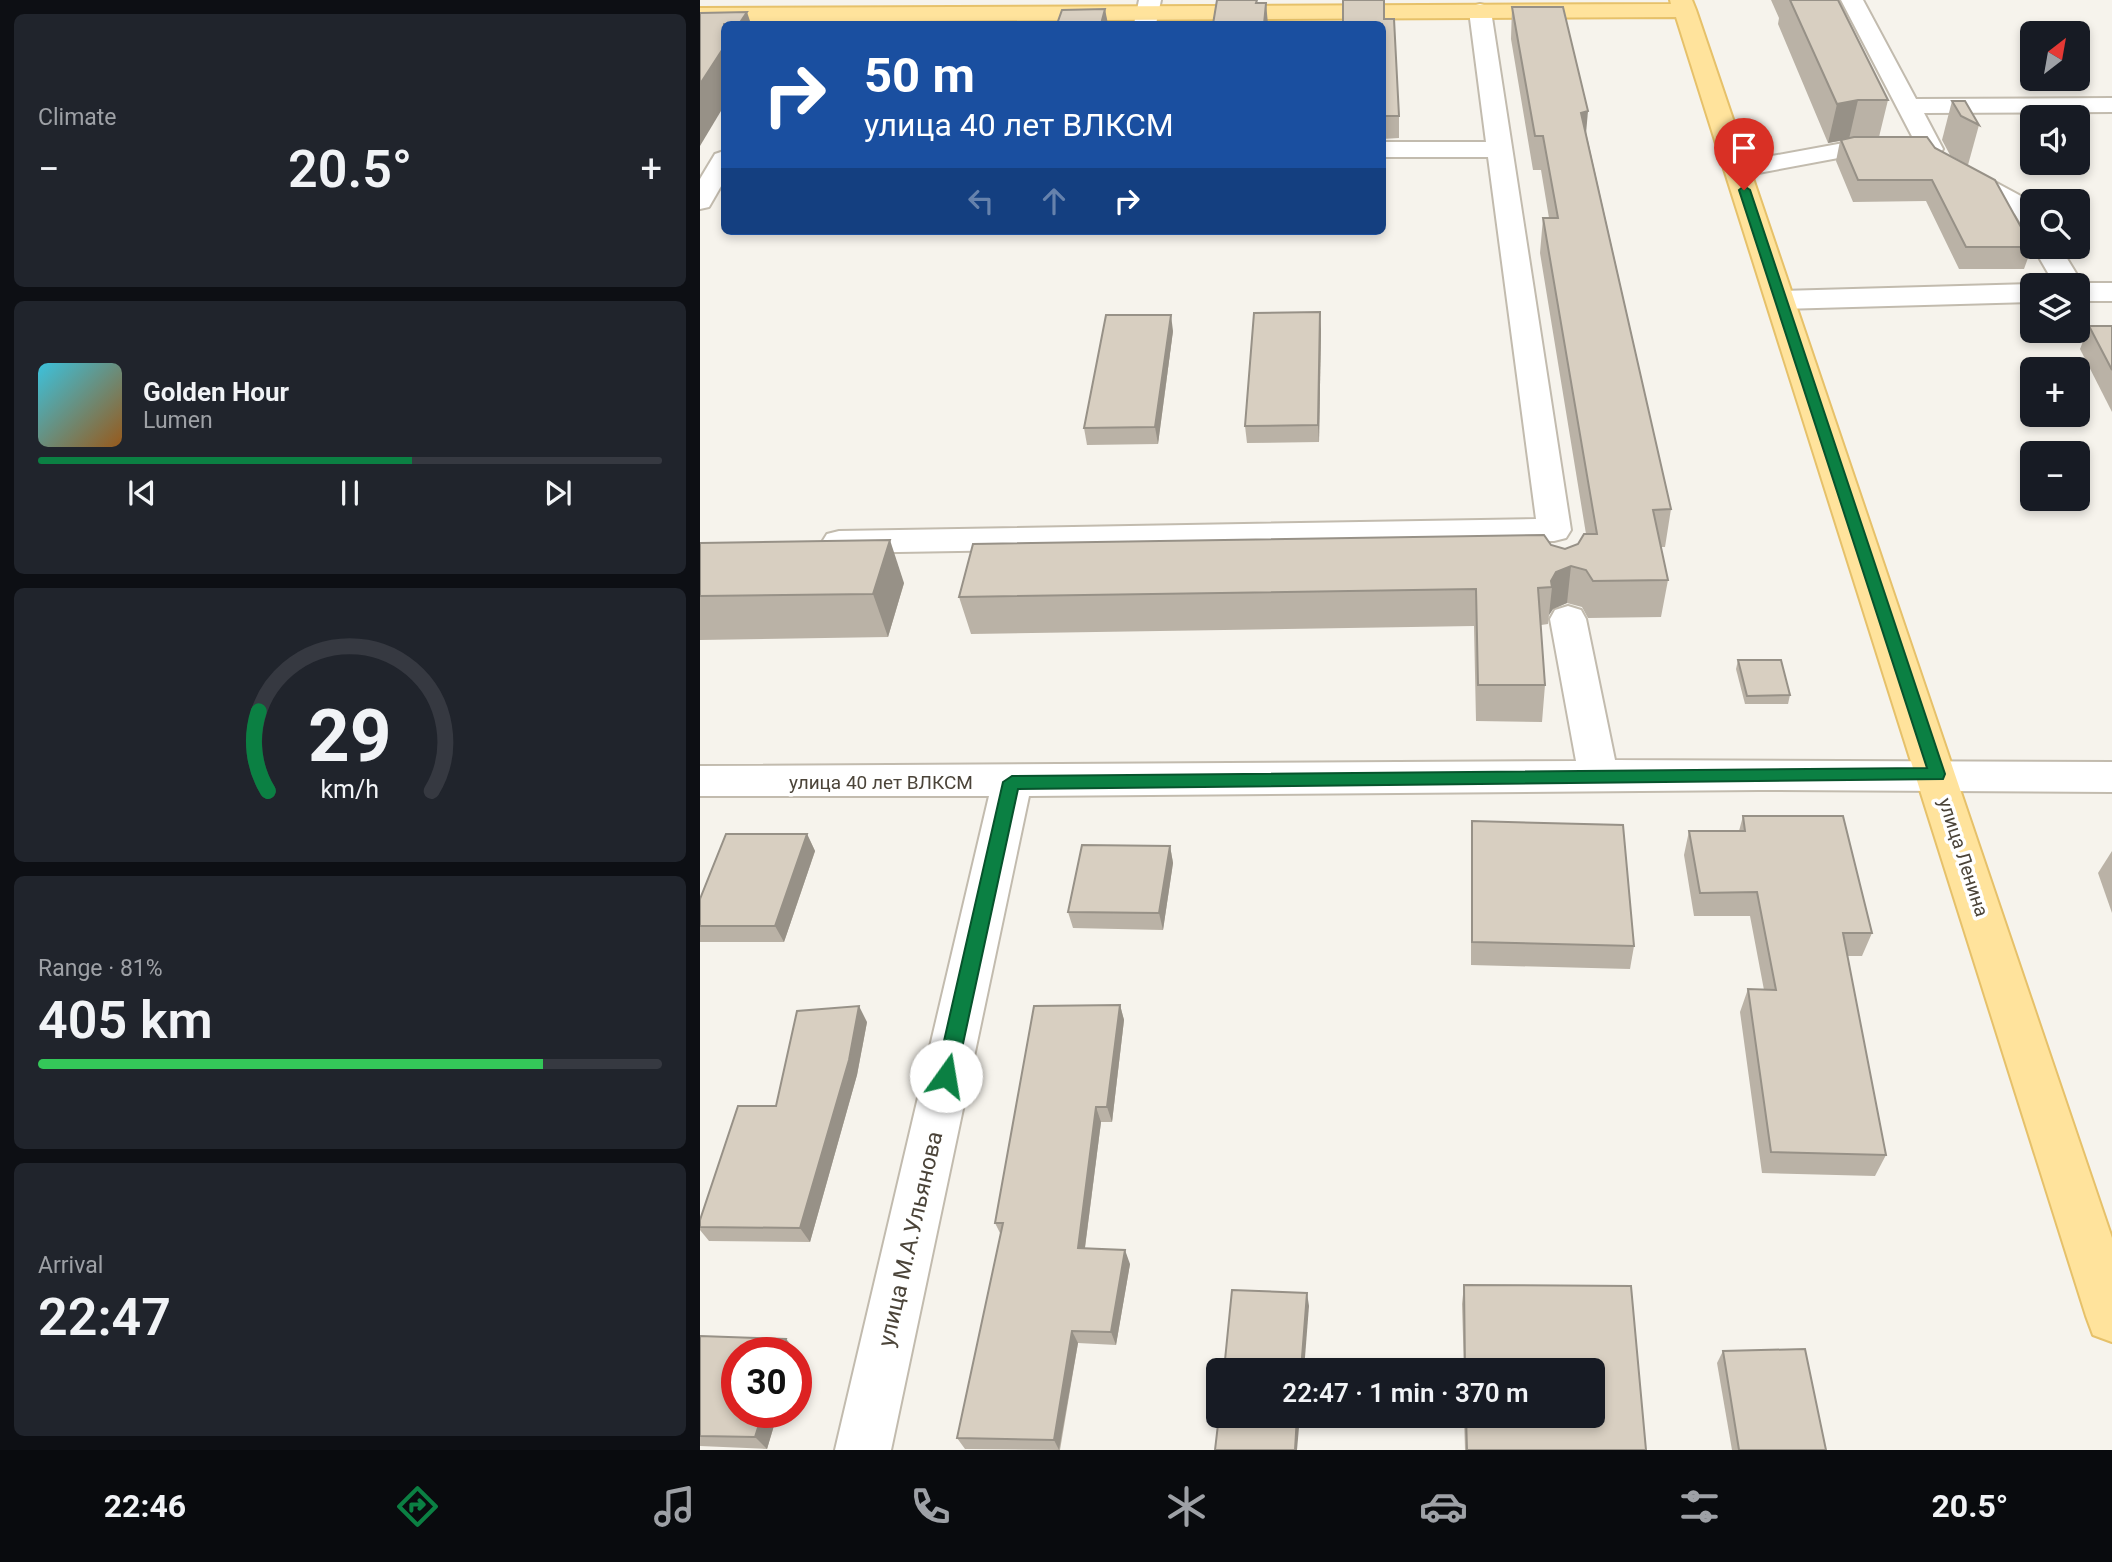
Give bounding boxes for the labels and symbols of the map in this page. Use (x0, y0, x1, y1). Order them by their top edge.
north arrow (2020, 21, 2090, 91)
pin (1714, 118, 1774, 190)
street label: улица 40 лет ВЛКСМ (789, 771, 973, 794)
street label: улица Ленина (1933, 795, 1994, 919)
position arrow (909, 1039, 983, 1113)
street label: улица М.А.Ульянова (873, 1129, 948, 1349)
speed limit sign: 30 (721, 1337, 812, 1428)

